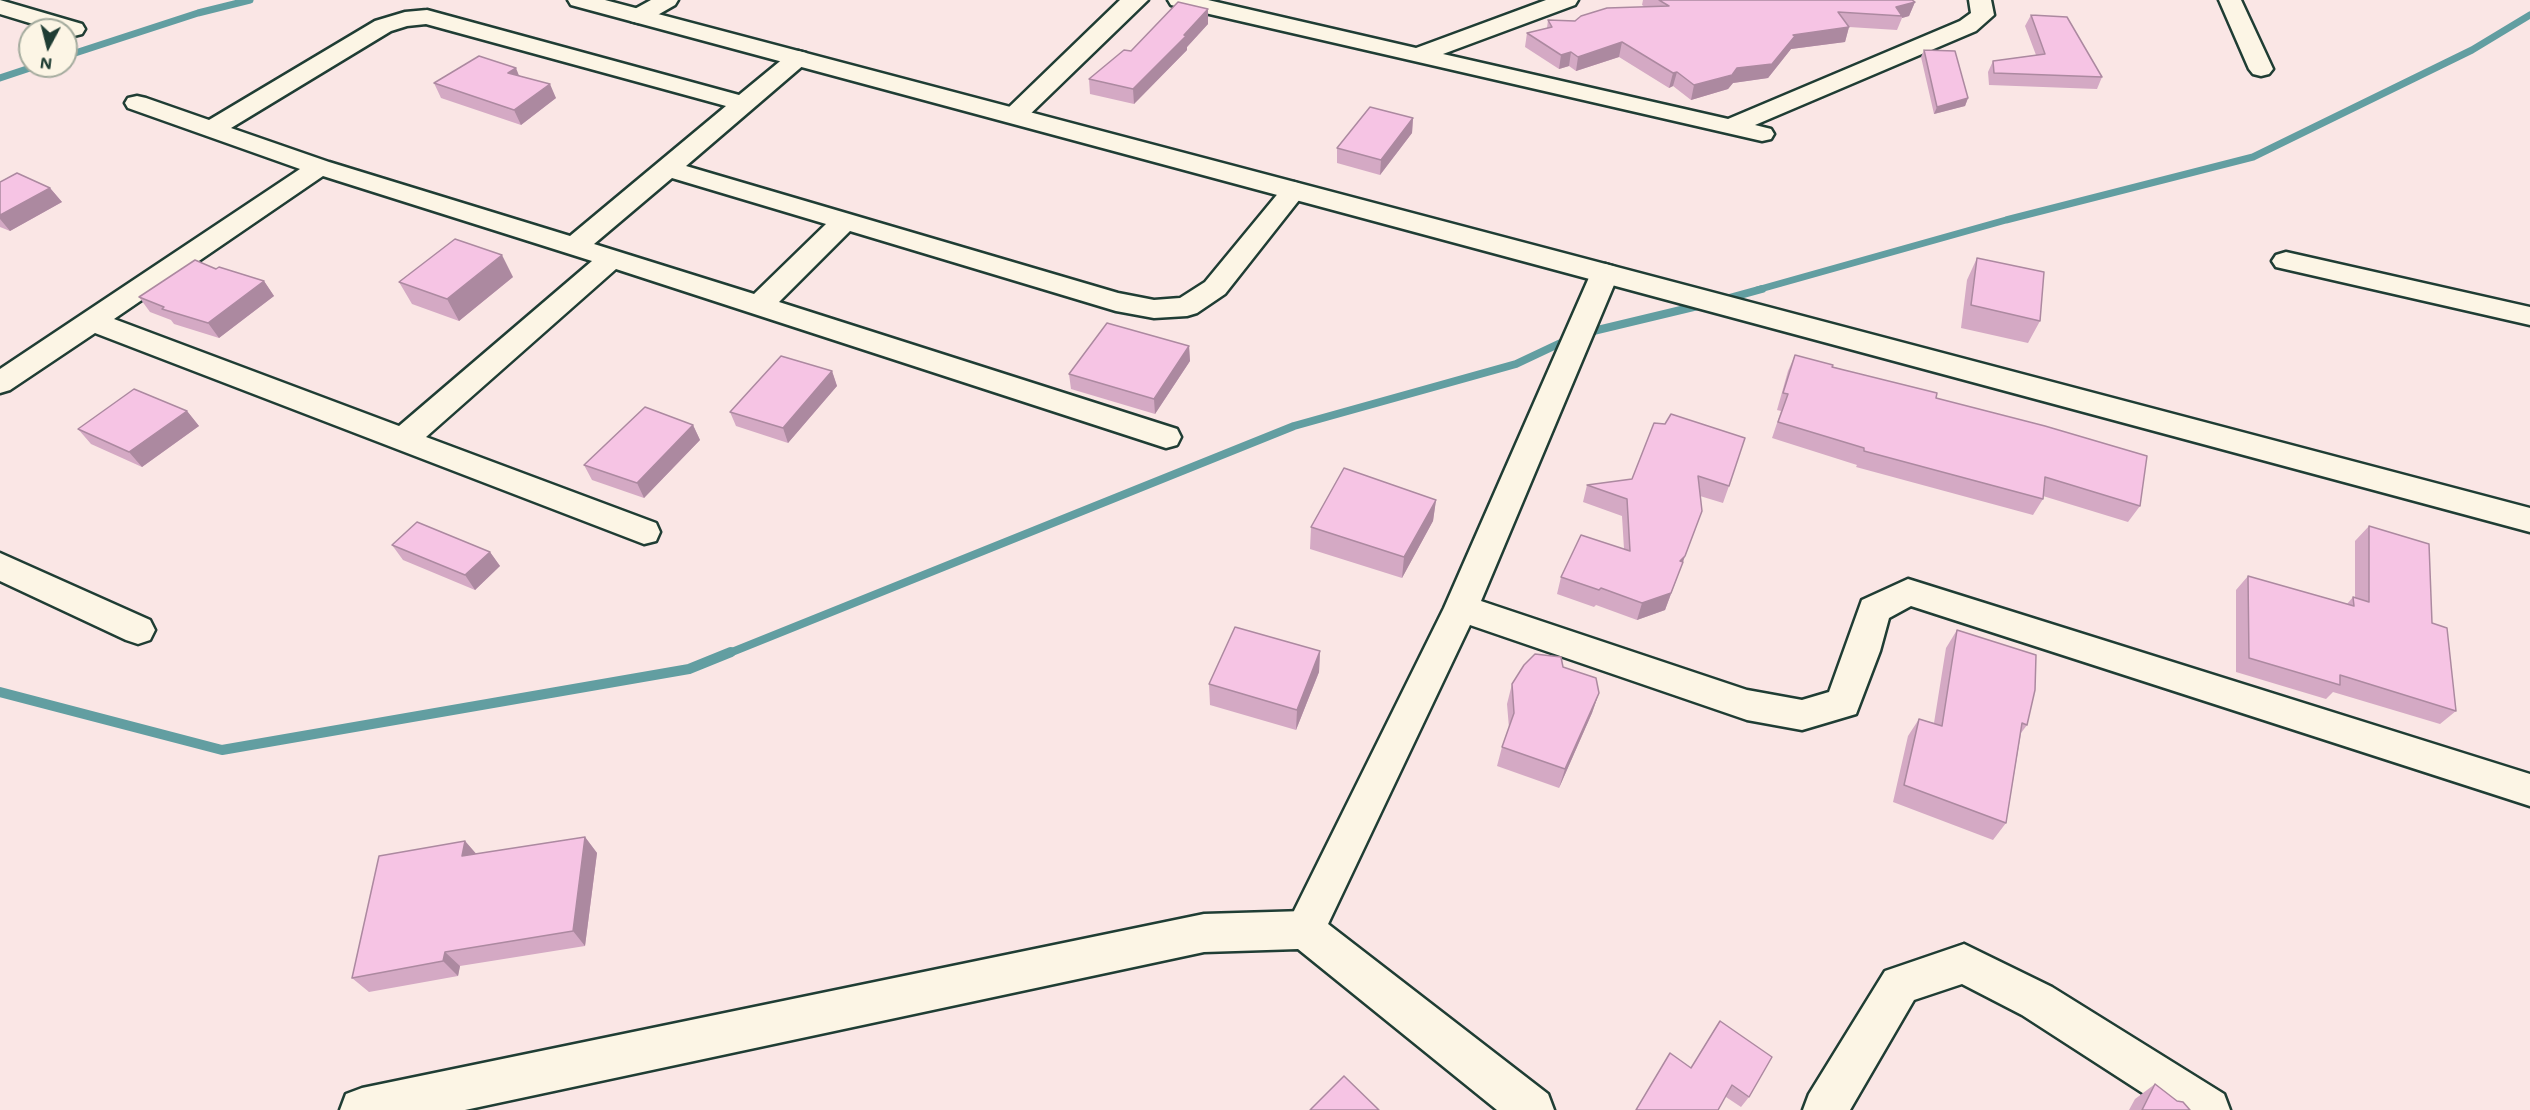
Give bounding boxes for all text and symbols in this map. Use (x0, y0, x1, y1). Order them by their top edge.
north arrow (18, 18, 78, 78)
text: N (39, 53, 53, 76)

